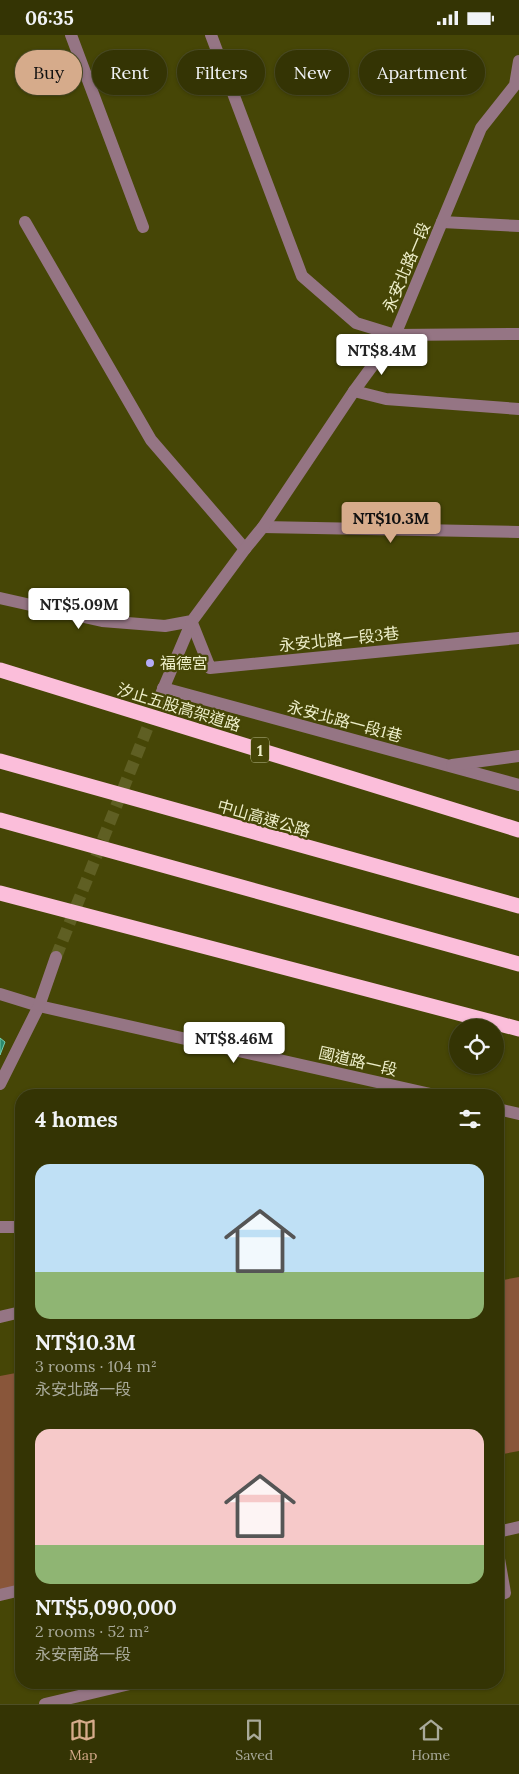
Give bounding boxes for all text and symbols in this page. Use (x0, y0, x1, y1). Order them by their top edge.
text: 06:35 (25, 6, 74, 30)
chip: Buy (15, 50, 82, 95)
chip: Rent (92, 50, 167, 95)
chip: Filters (177, 50, 265, 95)
chip: New (275, 50, 349, 95)
chip: Apartment (359, 50, 485, 95)
street label: 永安北路一段 (378, 219, 434, 315)
pin: NT$8.4M (336, 333, 428, 376)
text: NT$8.4M (347, 340, 417, 360)
pin: NT$10.3M (339, 501, 443, 544)
text: NT$10.3M (353, 508, 429, 528)
pin: NT$5.09M (27, 587, 131, 630)
text: NT$5.09M (39, 594, 119, 614)
street label: 永安北路一段3巷 (278, 623, 400, 655)
place label: 福德宮 (160, 653, 208, 673)
marker: 福德宮 (144, 657, 156, 669)
street label: 汐止五股高架道路 (115, 679, 243, 735)
street label: 永安北路一段1巷 (286, 696, 404, 746)
road number: 1 (251, 737, 269, 763)
street label: 中山高速公路 (215, 795, 313, 841)
map controls (449, 1019, 504, 1074)
button: locate (449, 1019, 504, 1074)
pin: NT$8.46M (182, 1021, 286, 1064)
text: NT$8.46M (195, 1028, 273, 1048)
street label: 國道路一段 (317, 1042, 399, 1080)
icon: filters (456, 1105, 484, 1133)
text: 4 homes (35, 1106, 118, 1133)
icon: home (215, 1196, 305, 1286)
text: NT$10.3M (35, 1329, 136, 1356)
text: 3 rooms · 104 m² (35, 1356, 157, 1376)
text: 永安北路一段 (35, 1379, 131, 1399)
icon: home (215, 1461, 305, 1551)
text: NT$5,090,000 (35, 1594, 177, 1621)
text: 2 rooms · 52 m² (35, 1621, 149, 1641)
text: 永安南路一段 (35, 1644, 131, 1664)
tab: Map (69, 1716, 97, 1764)
tab: Saved (235, 1716, 273, 1764)
tab: Home (411, 1716, 450, 1764)

